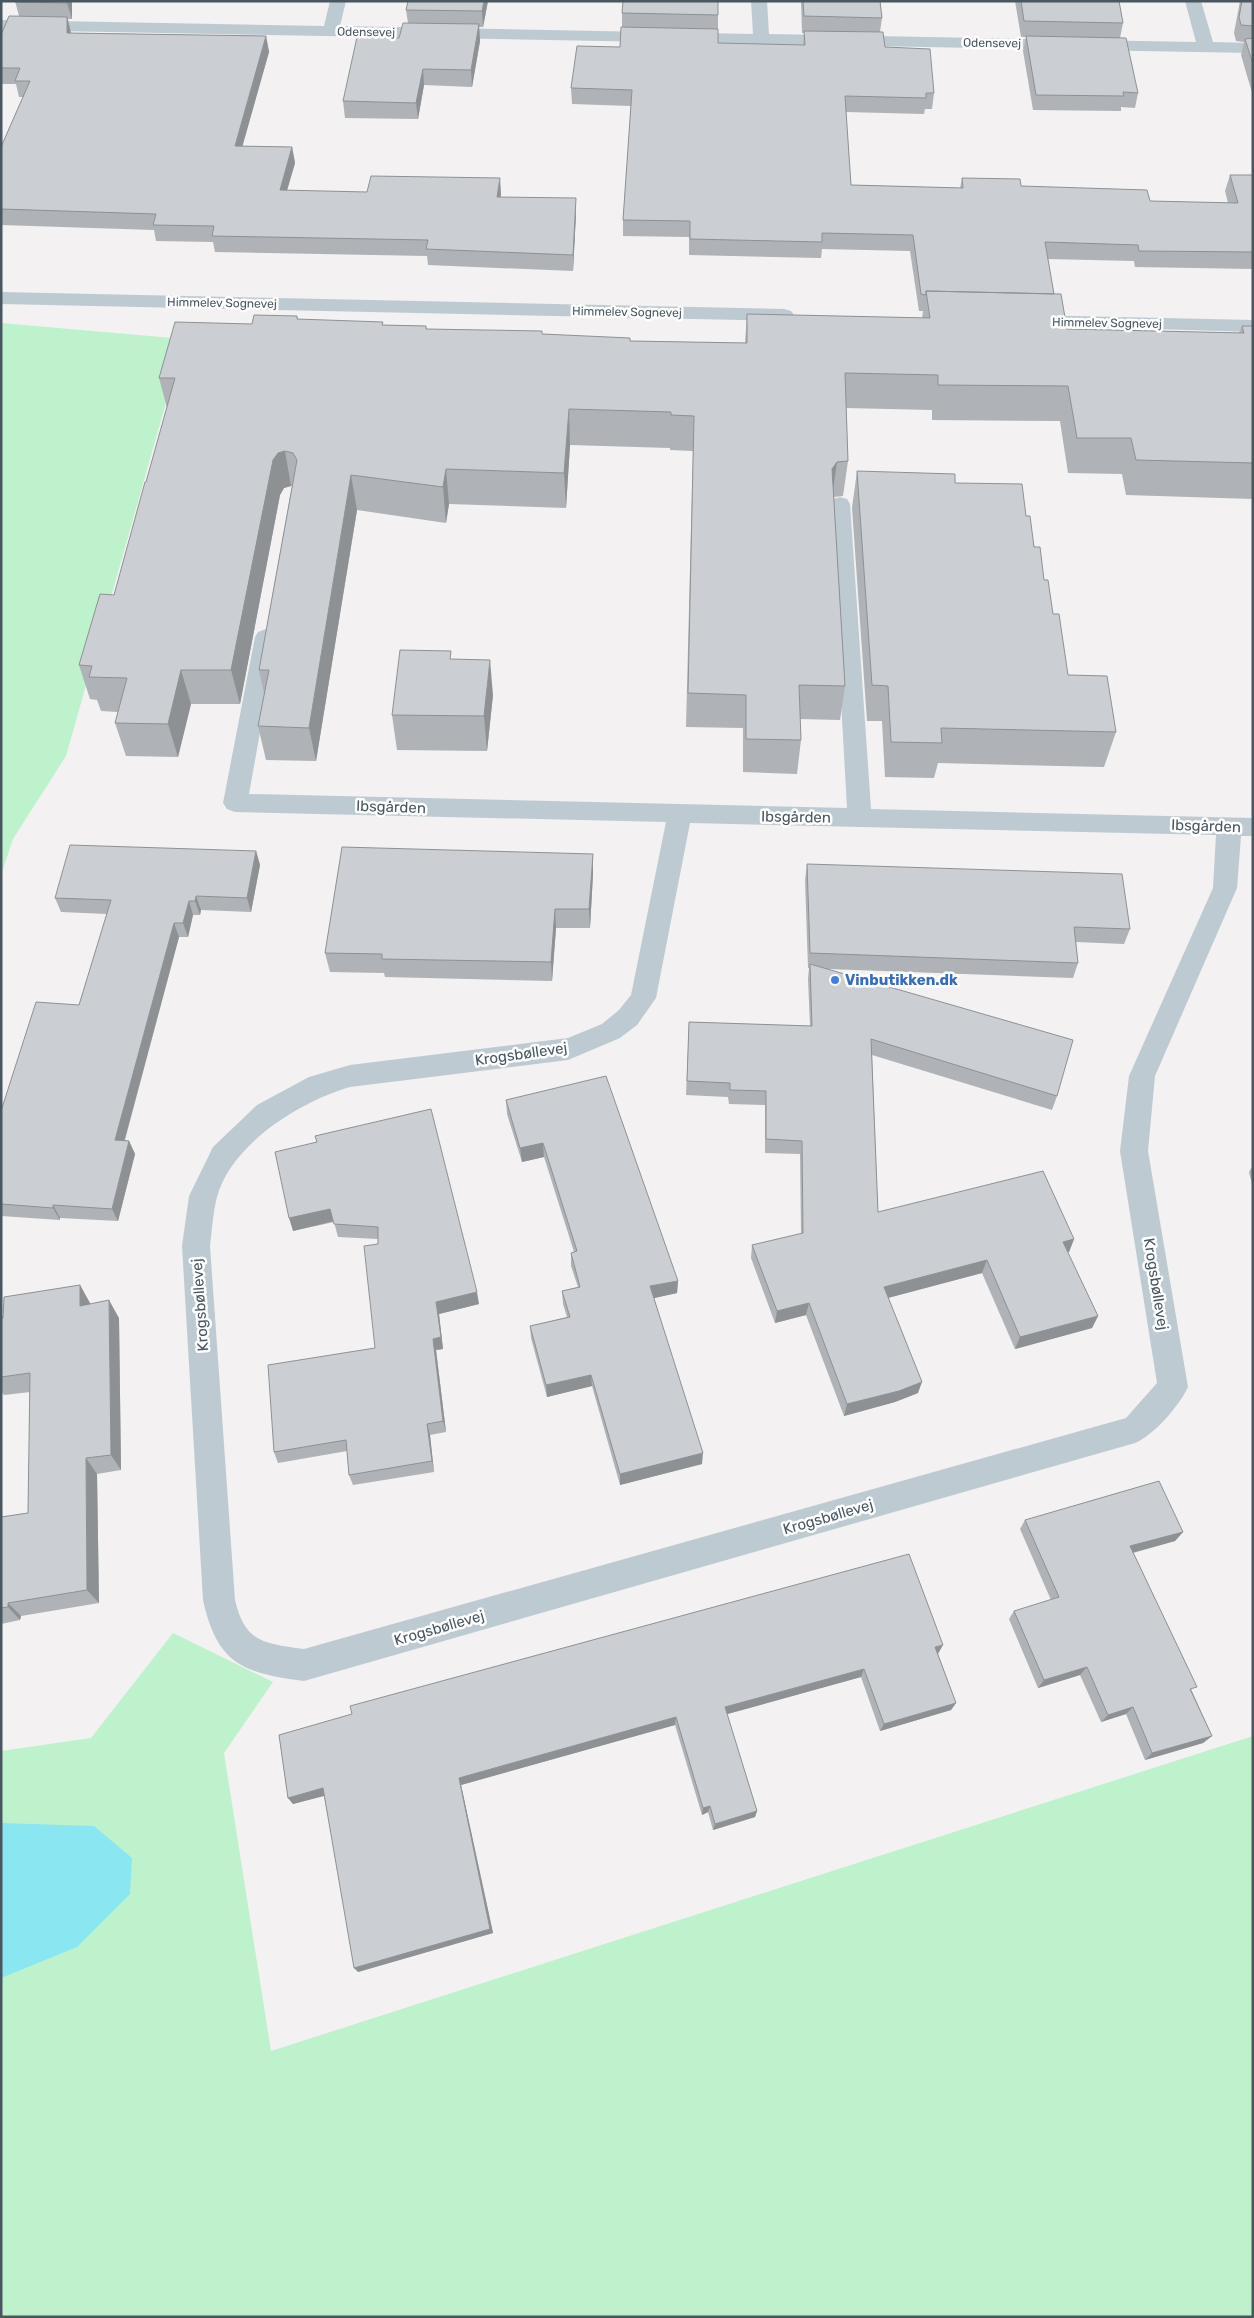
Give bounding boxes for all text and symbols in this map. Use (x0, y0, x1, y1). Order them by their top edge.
street label: Odensevej (337, 24, 395, 40)
street label: Odensevej (963, 35, 1021, 51)
street label: Himmelev Sognevej (167, 295, 277, 311)
street label: Himmelev Sognevej (572, 304, 682, 320)
street label: Himmelev Sognevej (1052, 315, 1162, 331)
street label: Ibsgården (356, 797, 426, 817)
street label: Ibsgården (761, 807, 831, 827)
street label: Ibsgården (1171, 816, 1241, 836)
place label: Vinbutikken.dk (845, 971, 958, 989)
marker: Vinbutikken.dk (829, 974, 841, 986)
street label: Krogsbøllevej (474, 1039, 568, 1069)
street label: Krogsbøllevej (1140, 1237, 1172, 1331)
street label: Krogsbøllevej (188, 1258, 212, 1352)
street label: Krogsbøllevej (781, 1496, 875, 1538)
street label: Krogsbøllevej (392, 1607, 486, 1649)

